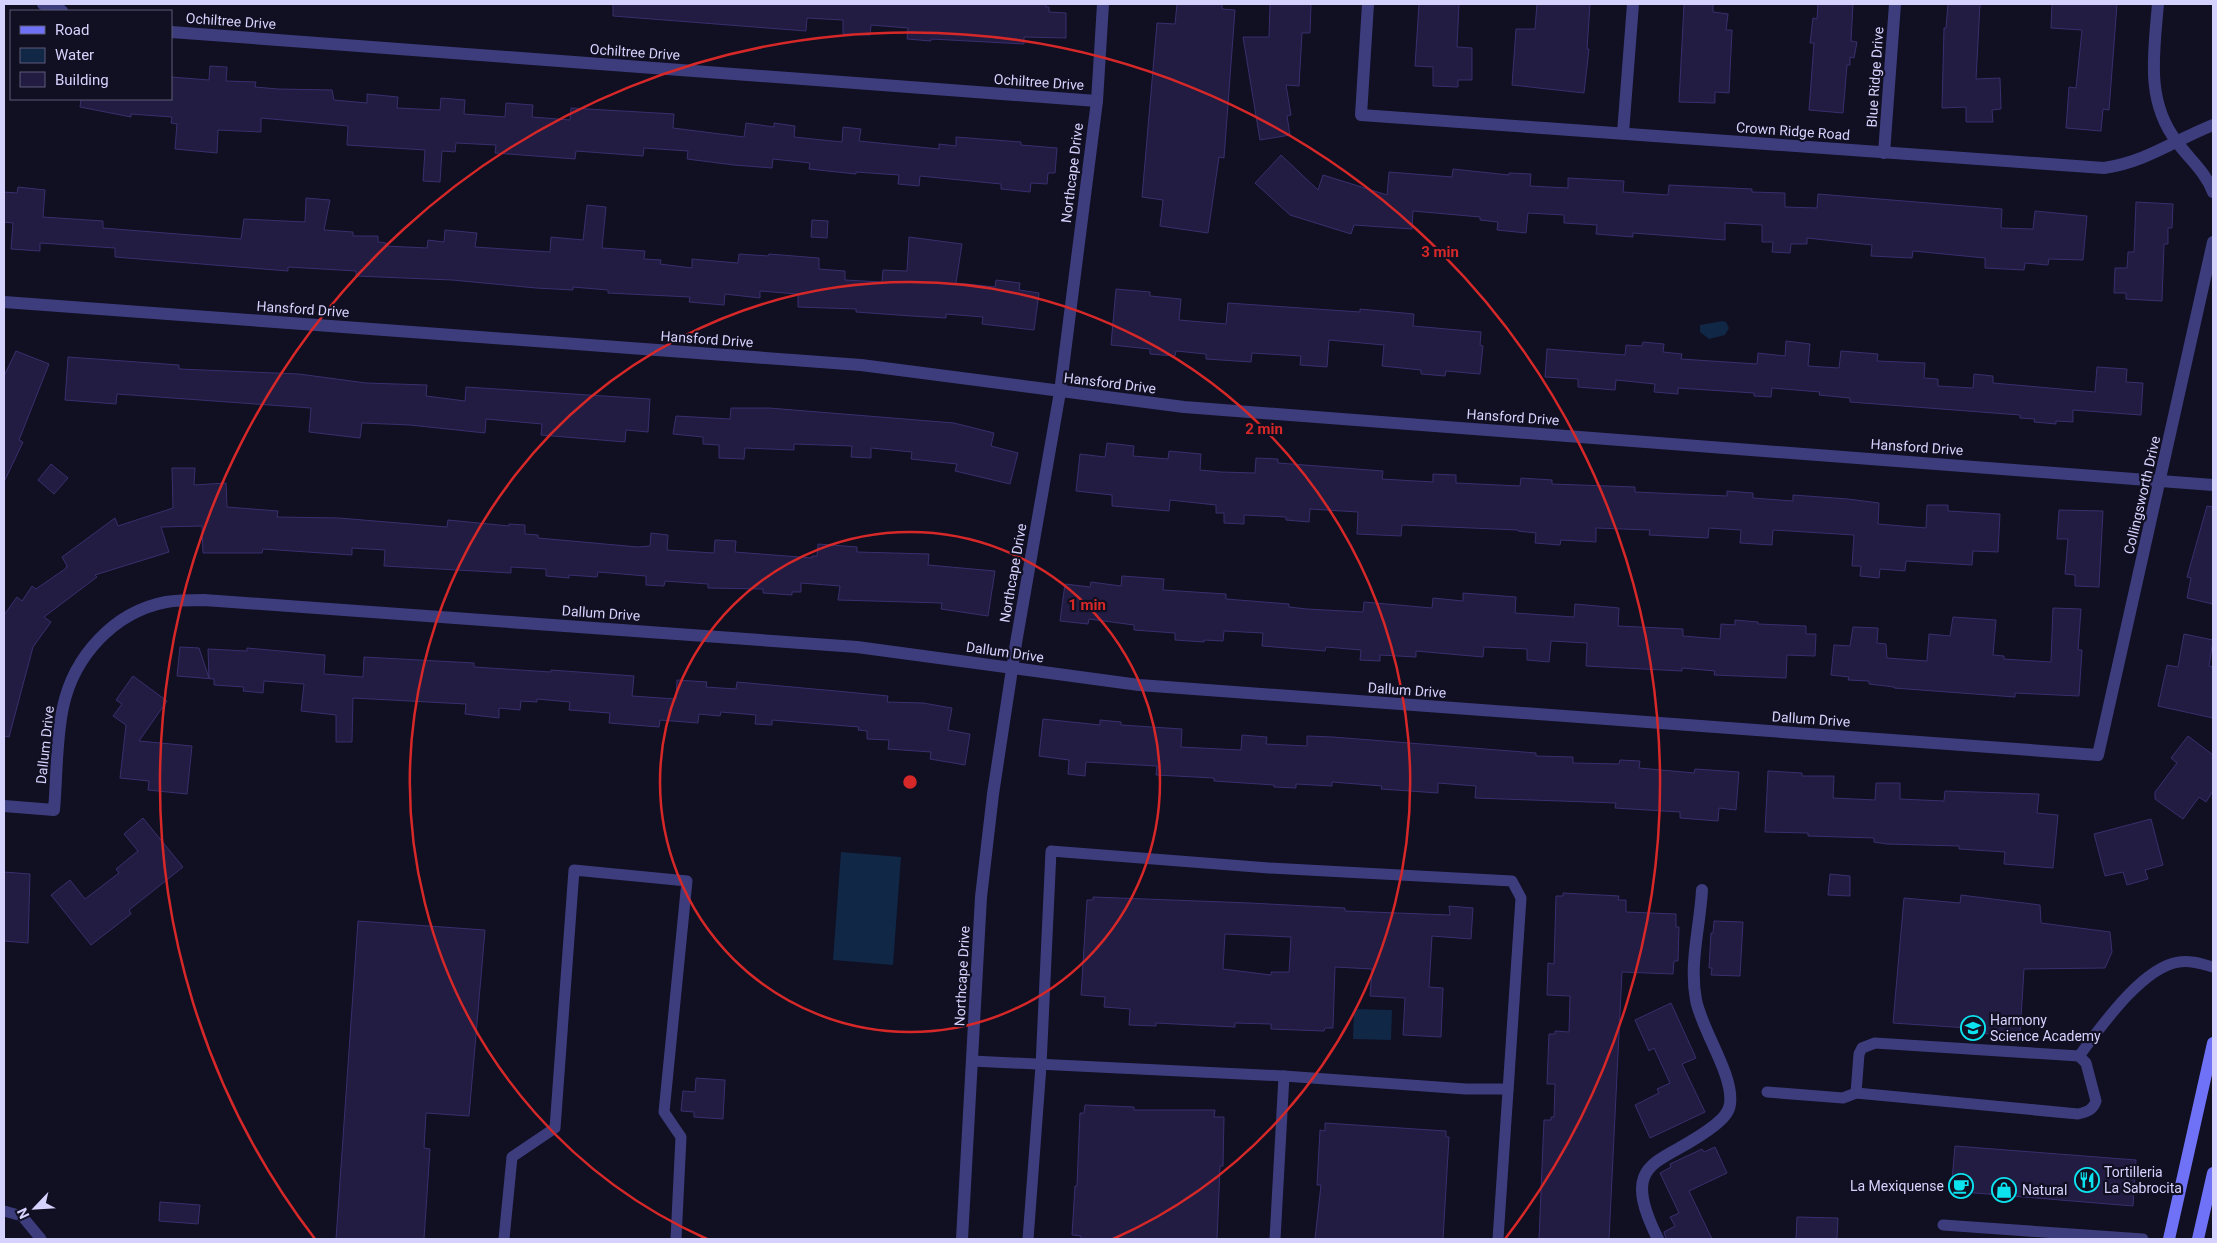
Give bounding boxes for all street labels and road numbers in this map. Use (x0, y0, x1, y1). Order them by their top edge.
street label: Ochiltree Drive (185, 10, 277, 32)
street label: Blue Ridge Drive (1864, 26, 1886, 128)
street label: Ochiltree Drive (589, 41, 681, 63)
street label: Ochiltree Drive (993, 71, 1085, 93)
street label: Crown Ridge Road (1735, 119, 1851, 143)
street label: Northcape Drive (1058, 122, 1086, 224)
street label: Hansford Drive (256, 298, 350, 320)
street label: Hansford Drive (660, 328, 754, 350)
street label: Hansford Drive (1063, 369, 1157, 397)
street label: Hansford Drive (1466, 406, 1560, 428)
street label: Collingsworth Drive (2121, 434, 2163, 556)
street label: Hansford Drive (1870, 436, 1964, 458)
street label: Northcape Drive (996, 522, 1030, 624)
street label: Dallum Drive (561, 602, 641, 624)
street label: Dallum Drive (965, 639, 1045, 665)
street label: Dallum Drive (1367, 679, 1447, 701)
street label: Dallum Drive (33, 705, 57, 785)
street label: Dallum Drive (1771, 708, 1851, 730)
street label: Northcape Drive (951, 925, 973, 1027)

